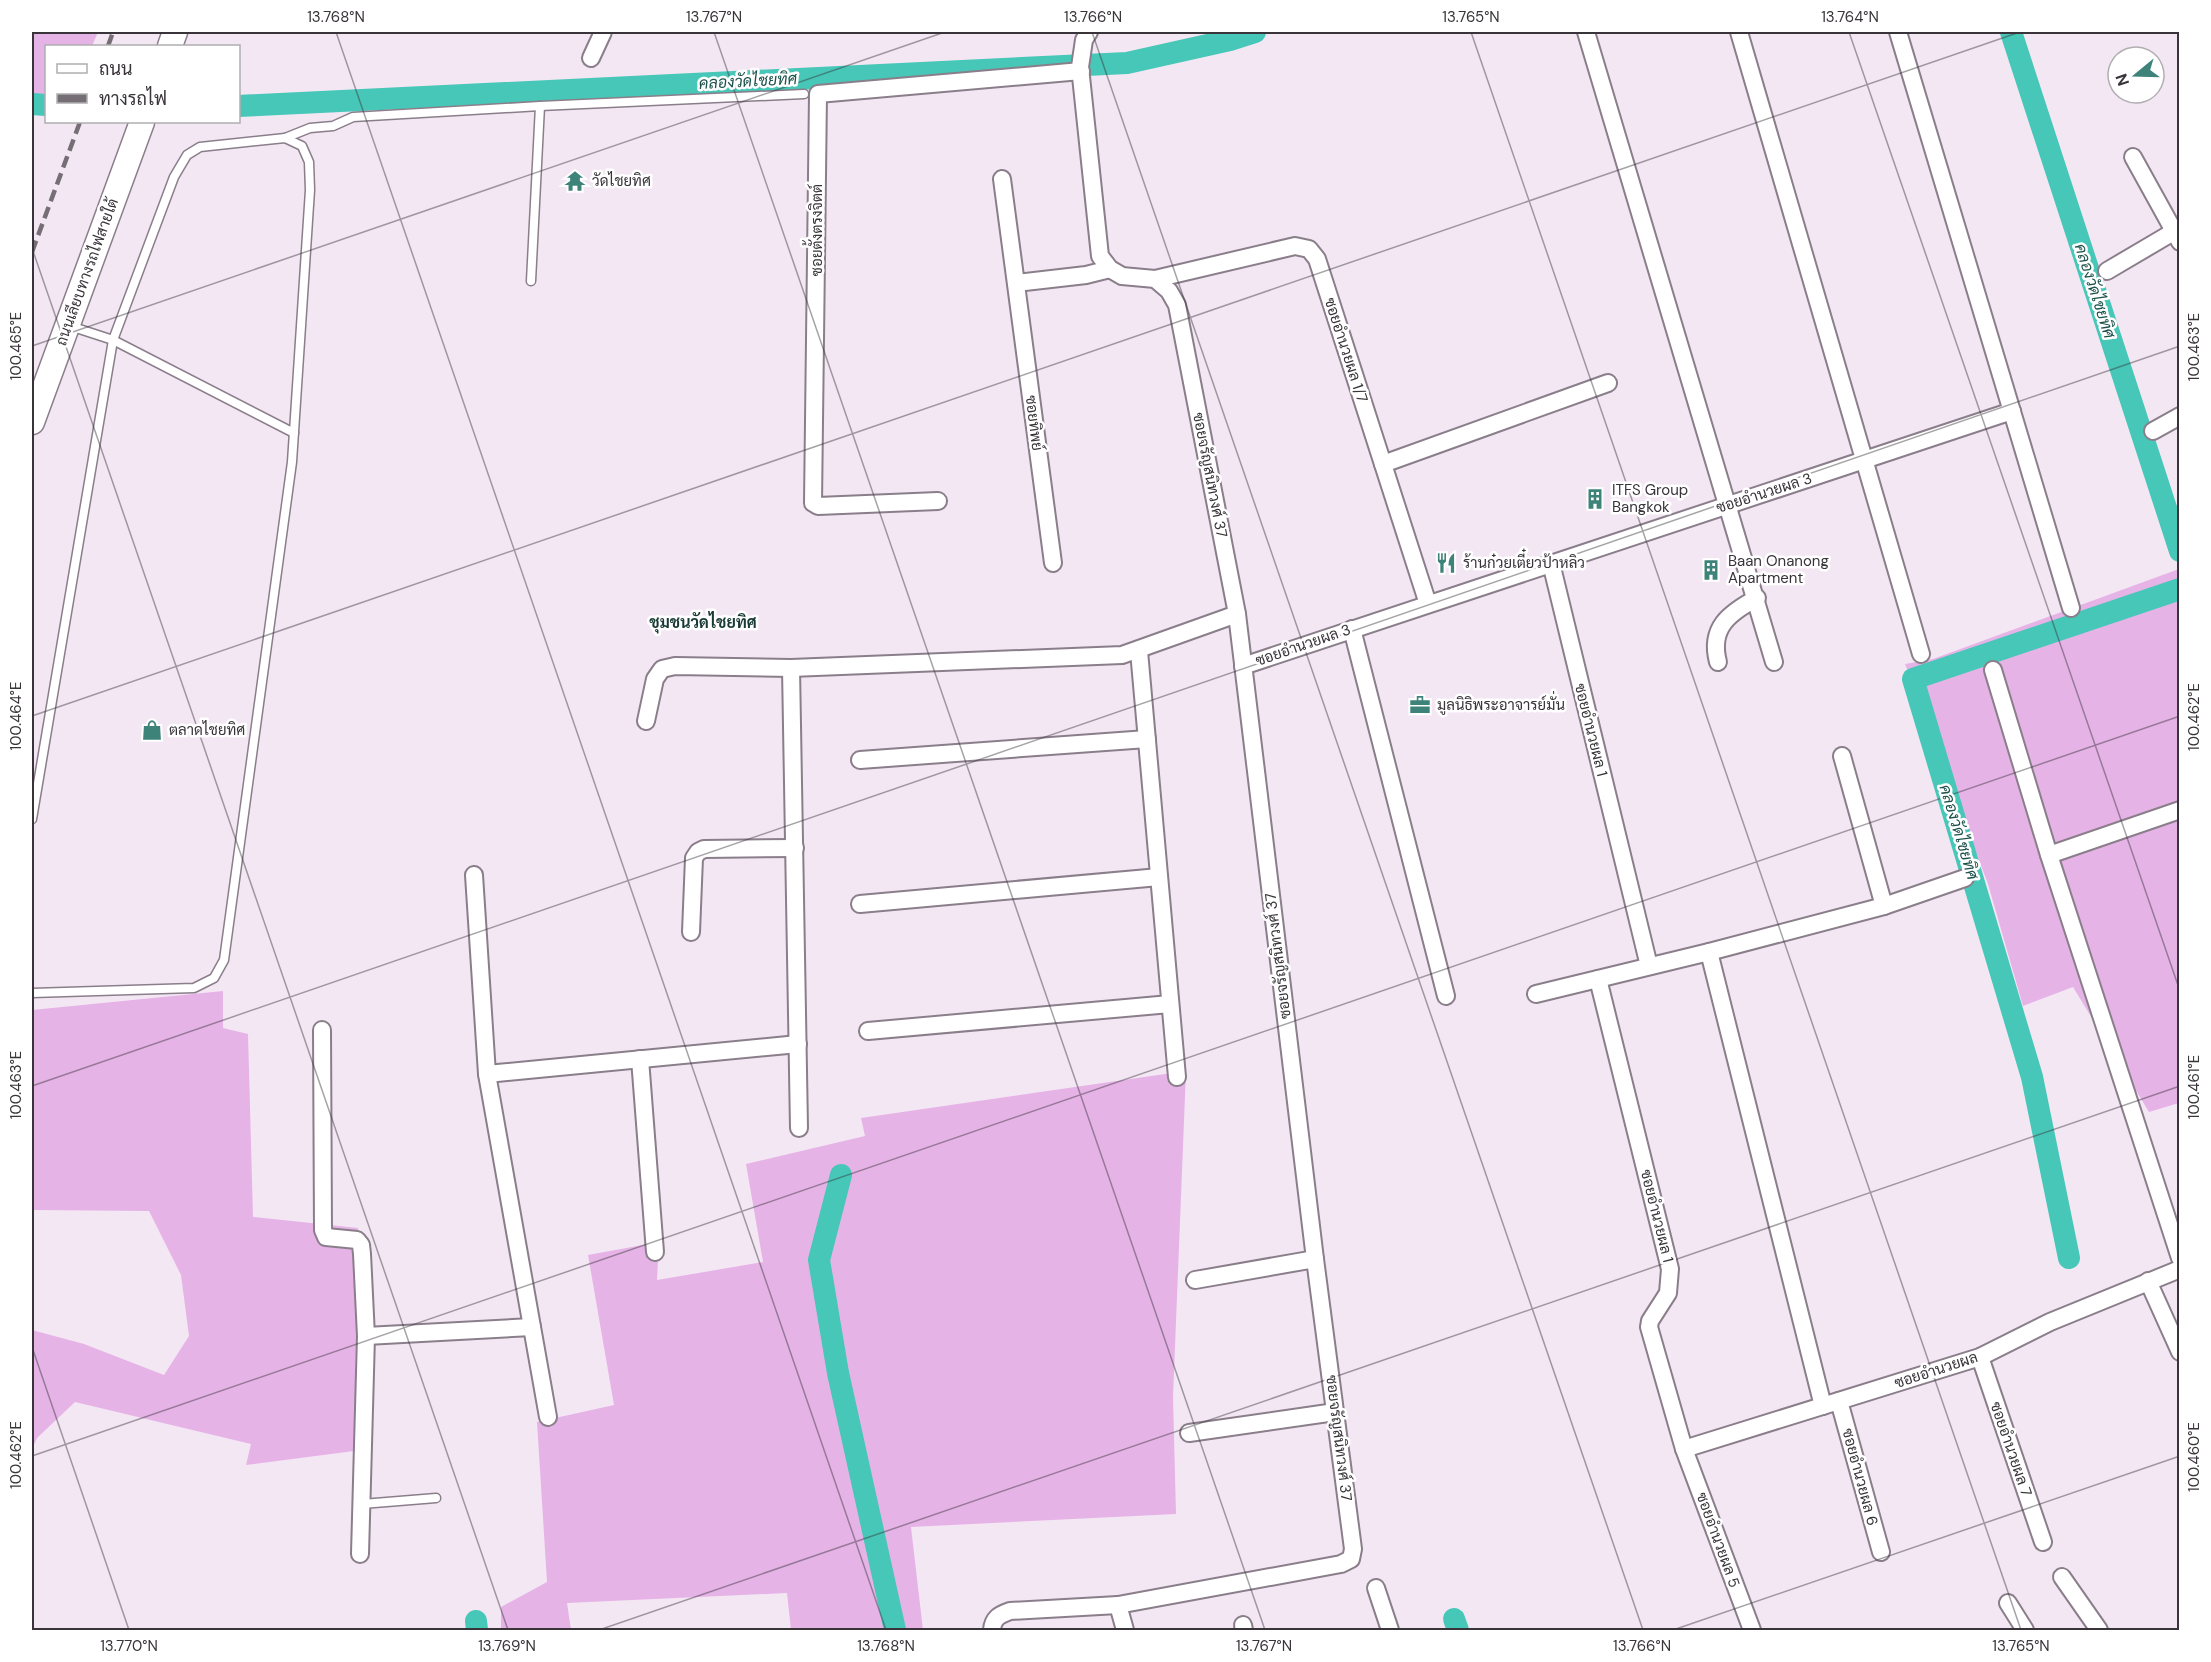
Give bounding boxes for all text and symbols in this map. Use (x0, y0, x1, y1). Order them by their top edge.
text: 13.768°N (307, 7, 365, 27)
text: 13.767°N (686, 7, 742, 27)
text: 13.766°N (1064, 7, 1122, 27)
text: 13.765°N (1442, 7, 1500, 27)
text: 13.764°N (1821, 7, 1879, 27)
legend (45, 45, 240, 123)
north arrow (2106, 45, 2166, 105)
text: ถนน (99, 57, 132, 81)
water label: คลองวัดไชยทิศ (698, 67, 798, 94)
text: N (2110, 71, 2134, 89)
text: ทางรถไฟ (99, 86, 167, 111)
temple icon: วัดไชยทิศ (563, 169, 587, 193)
place label: วัดไชยทิศ (592, 171, 651, 191)
street label: ซอยตั้งตรงจิตต์ (802, 184, 827, 276)
street label: ถนนเลียบทางรถไฟสายใต้ (51, 195, 123, 348)
water label: คลองวัดไชยทิศ (2070, 241, 2121, 341)
street label: ซอยอำนวยผล 1/7 (1320, 295, 1372, 405)
text: 100.465°E (6, 312, 26, 380)
text: 100.463°E (2184, 313, 2204, 381)
street label: ซอยทิพย์ (1021, 394, 1047, 452)
street label: ซอยจรัญสนิทวงศ์ 37 (1188, 411, 1232, 539)
street label: ซอยอำนวยผล 3 (1714, 468, 1814, 518)
place label: ITFS Group Bangkok (1612, 480, 1688, 517)
building icon: ITFS Group Bangkok (1583, 487, 1607, 511)
place label: ร้านก๋วยเตี๋ยวป้าหลิว (1463, 548, 1585, 573)
restaurant icon: ร้านก๋วยเตี๋ยวป้าหลิว (1434, 551, 1458, 575)
place label: Baan Onanong Apartment (1728, 551, 1829, 588)
building icon: Baan Onanong Apartment (1699, 558, 1723, 582)
district label: ชุมชนวัดไชยทิศ (649, 611, 757, 634)
street label: ซอยอำนวยผล 3 (1253, 619, 1353, 671)
street label: ซอยอำนวยผล 1 (1570, 681, 1612, 779)
text: 100.464°E (6, 682, 26, 750)
text: 100.462°E (2184, 683, 2204, 751)
place label: มูลนิธิพระอาจารย์มั่น (1437, 690, 1565, 715)
office icon: มูลนิธิพระอาจารย์มั่น (1408, 693, 1432, 717)
shop icon: ตลาดไชยทิศ (140, 718, 164, 742)
place label: ตลาดไชยทิศ (169, 720, 245, 740)
water label: คลองวัดไชยทิศ (1935, 782, 1985, 883)
street label: ซอยจรัญสนิทวงศ์ 37 (1260, 892, 1296, 1020)
text: 100.463°E (6, 1051, 26, 1119)
text: 100.461°E (2184, 1055, 2204, 1119)
street label: ซอยอำนวยผล 1 (1636, 1167, 1678, 1265)
street label: ซอยอำนวยผล (1892, 1347, 1980, 1393)
street label: ซอยจรัญสนิทวงศ์ 37 (1321, 1374, 1357, 1502)
street label: ซอยอำนวยผล 7 (1986, 1399, 2036, 1499)
text: 100.462°E (6, 1421, 26, 1489)
text: 100.460°E (2184, 1422, 2204, 1492)
street label: ซอยอำนวยผล 6 (1837, 1426, 1883, 1528)
street label: ซอยอำนวยผล 5 (1692, 1490, 1744, 1590)
text: 13.770°N (100, 1636, 158, 1656)
text: 13.769°N (478, 1636, 536, 1656)
text: 13.768°N (857, 1636, 915, 1656)
text: 13.767°N (1236, 1636, 1292, 1656)
text: 13.766°N (1613, 1636, 1671, 1656)
text: 13.765°N (1992, 1636, 2050, 1656)

